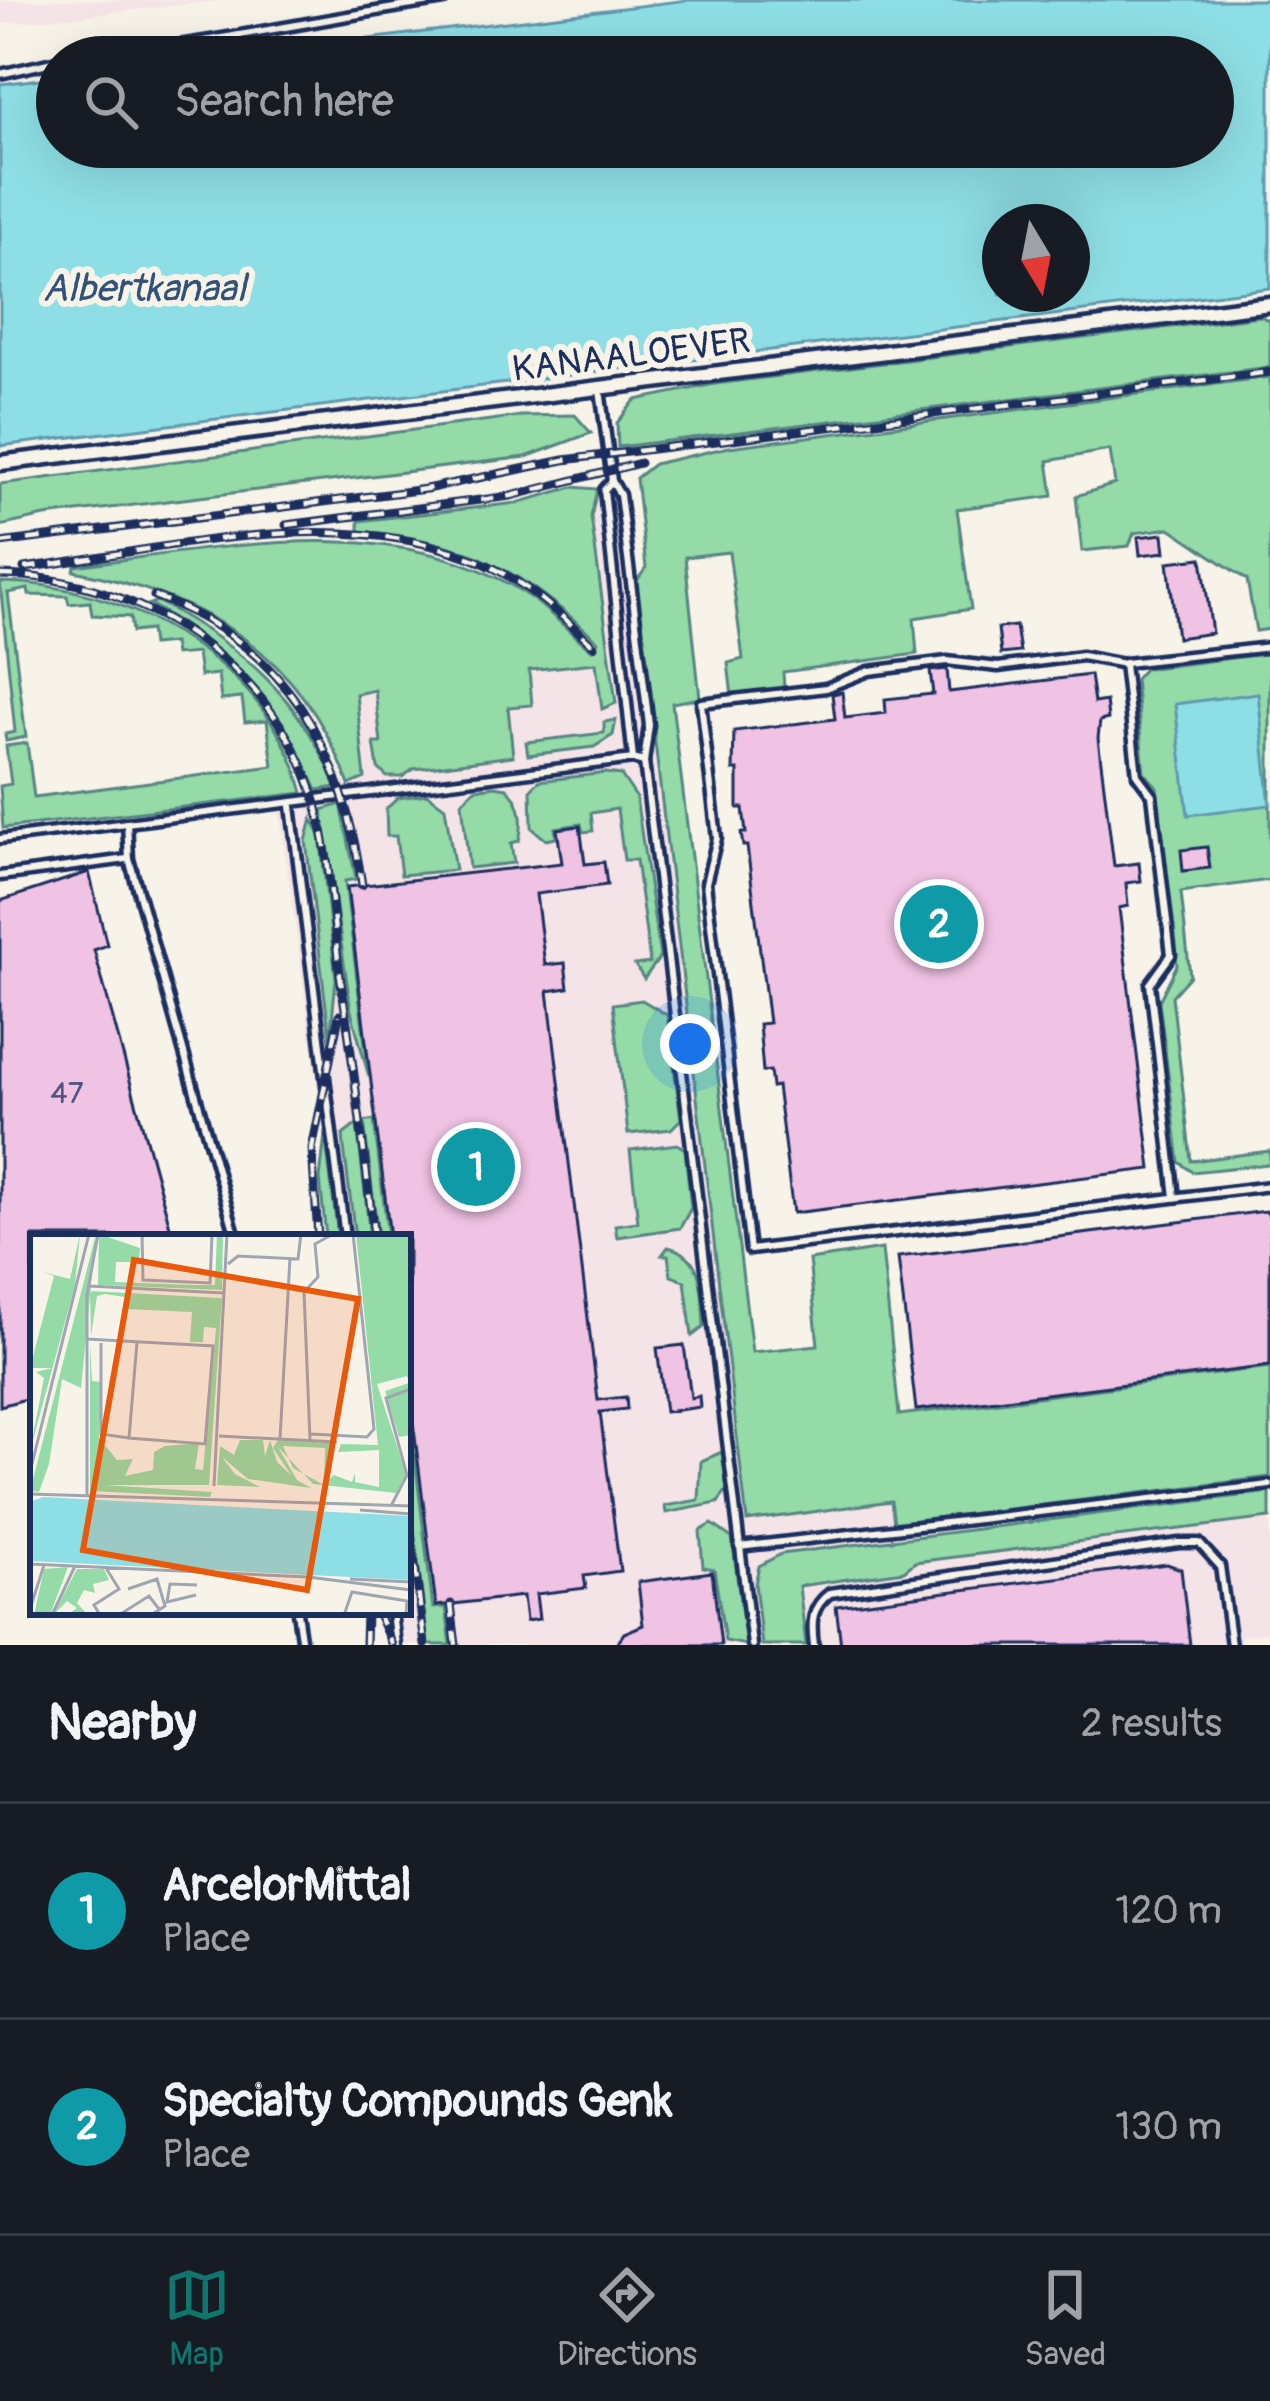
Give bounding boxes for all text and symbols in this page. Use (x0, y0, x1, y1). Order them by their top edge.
search box (36, 36, 1234, 168)
icon: search (78, 69, 144, 135)
text: Search here (174, 74, 394, 130)
north arrow (982, 204, 1090, 312)
water label: Albertkanaal (42, 264, 249, 313)
street label: KANAALOEVER (510, 318, 752, 392)
pin: 2 (900, 879, 978, 969)
your location (660, 1014, 720, 1074)
house number: 47 (50, 1075, 84, 1112)
pin: 1 (437, 1122, 515, 1212)
inset map (30, 1234, 411, 1615)
text: Nearby (48, 1691, 196, 1755)
text: 2 results (1081, 1699, 1222, 1748)
text: ArcelorMittal (162, 1858, 412, 1914)
text: 1 (79, 1886, 95, 1935)
text: 120 m (1115, 1886, 1222, 1935)
text: Place (162, 1914, 250, 1963)
text: Specialty Compounds Genk (162, 2074, 673, 2130)
text: 2 (76, 2102, 98, 2151)
text: 130 m (1115, 2102, 1222, 2151)
text: Place (162, 2130, 250, 2179)
tab: Map (164, 2262, 230, 2375)
tab: Directions (557, 2262, 697, 2375)
tab: Saved (1024, 2262, 1106, 2375)

